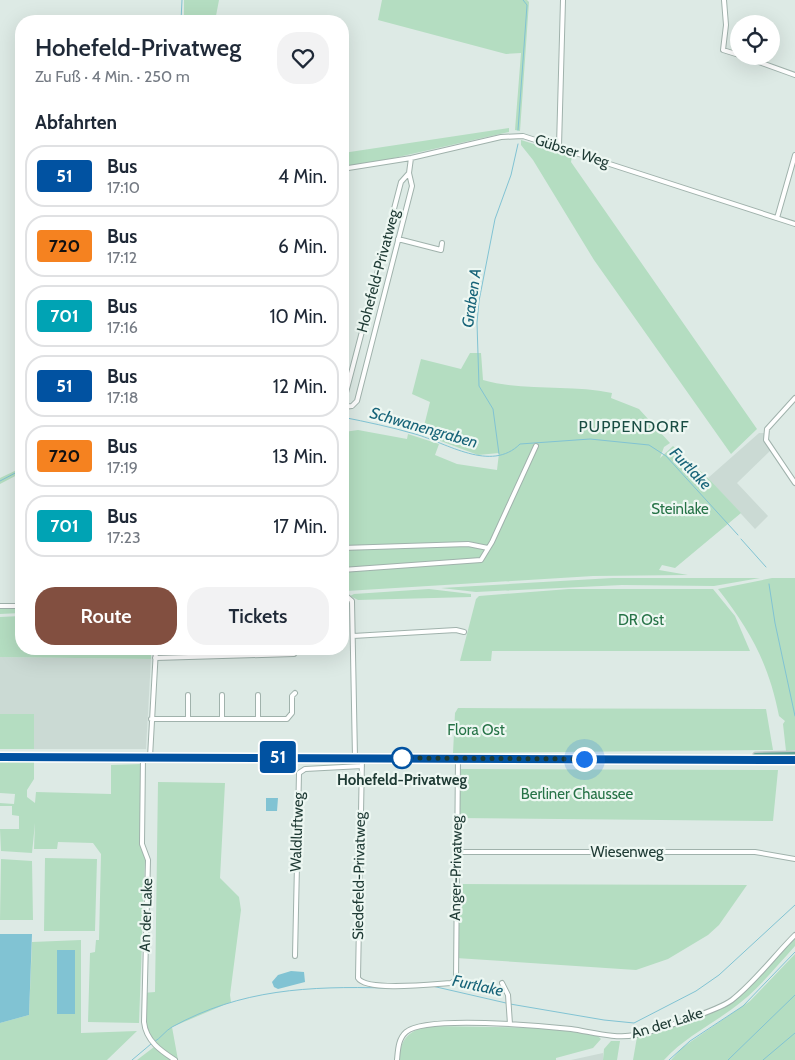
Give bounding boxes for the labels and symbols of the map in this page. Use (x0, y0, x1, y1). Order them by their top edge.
street label: Gübser Weg (533, 131, 612, 172)
street label: Hohefeld-Privatweg (353, 207, 403, 335)
water label: Graben A (458, 267, 485, 329)
water label: Schwanengraben (368, 403, 480, 452)
district label: PUPPENDORF (578, 417, 690, 436)
water label: Furtlake (666, 443, 715, 493)
park label: Steinlake (651, 500, 709, 518)
park label: DR Ost (618, 611, 664, 629)
park label: Flora Ost (447, 721, 505, 739)
line badge: 51 (256, 741, 300, 773)
marker: Hohefeld-Privatweg (391, 747, 413, 769)
your location (572, 747, 597, 772)
place label: Hohefeld-Privatweg (337, 771, 467, 789)
park label: Berliner Chaussee (521, 785, 634, 803)
street label: Waldluftweg (287, 791, 307, 872)
street label: Siedefeld-Privatweg (349, 811, 369, 940)
street label: Anger-Privatweg (446, 815, 466, 921)
street label: Wiesenweg (590, 843, 664, 861)
street label: An der Lake (136, 877, 156, 952)
water label: Furtlake (451, 971, 505, 1000)
street label: An der Lake (629, 1003, 705, 1042)

